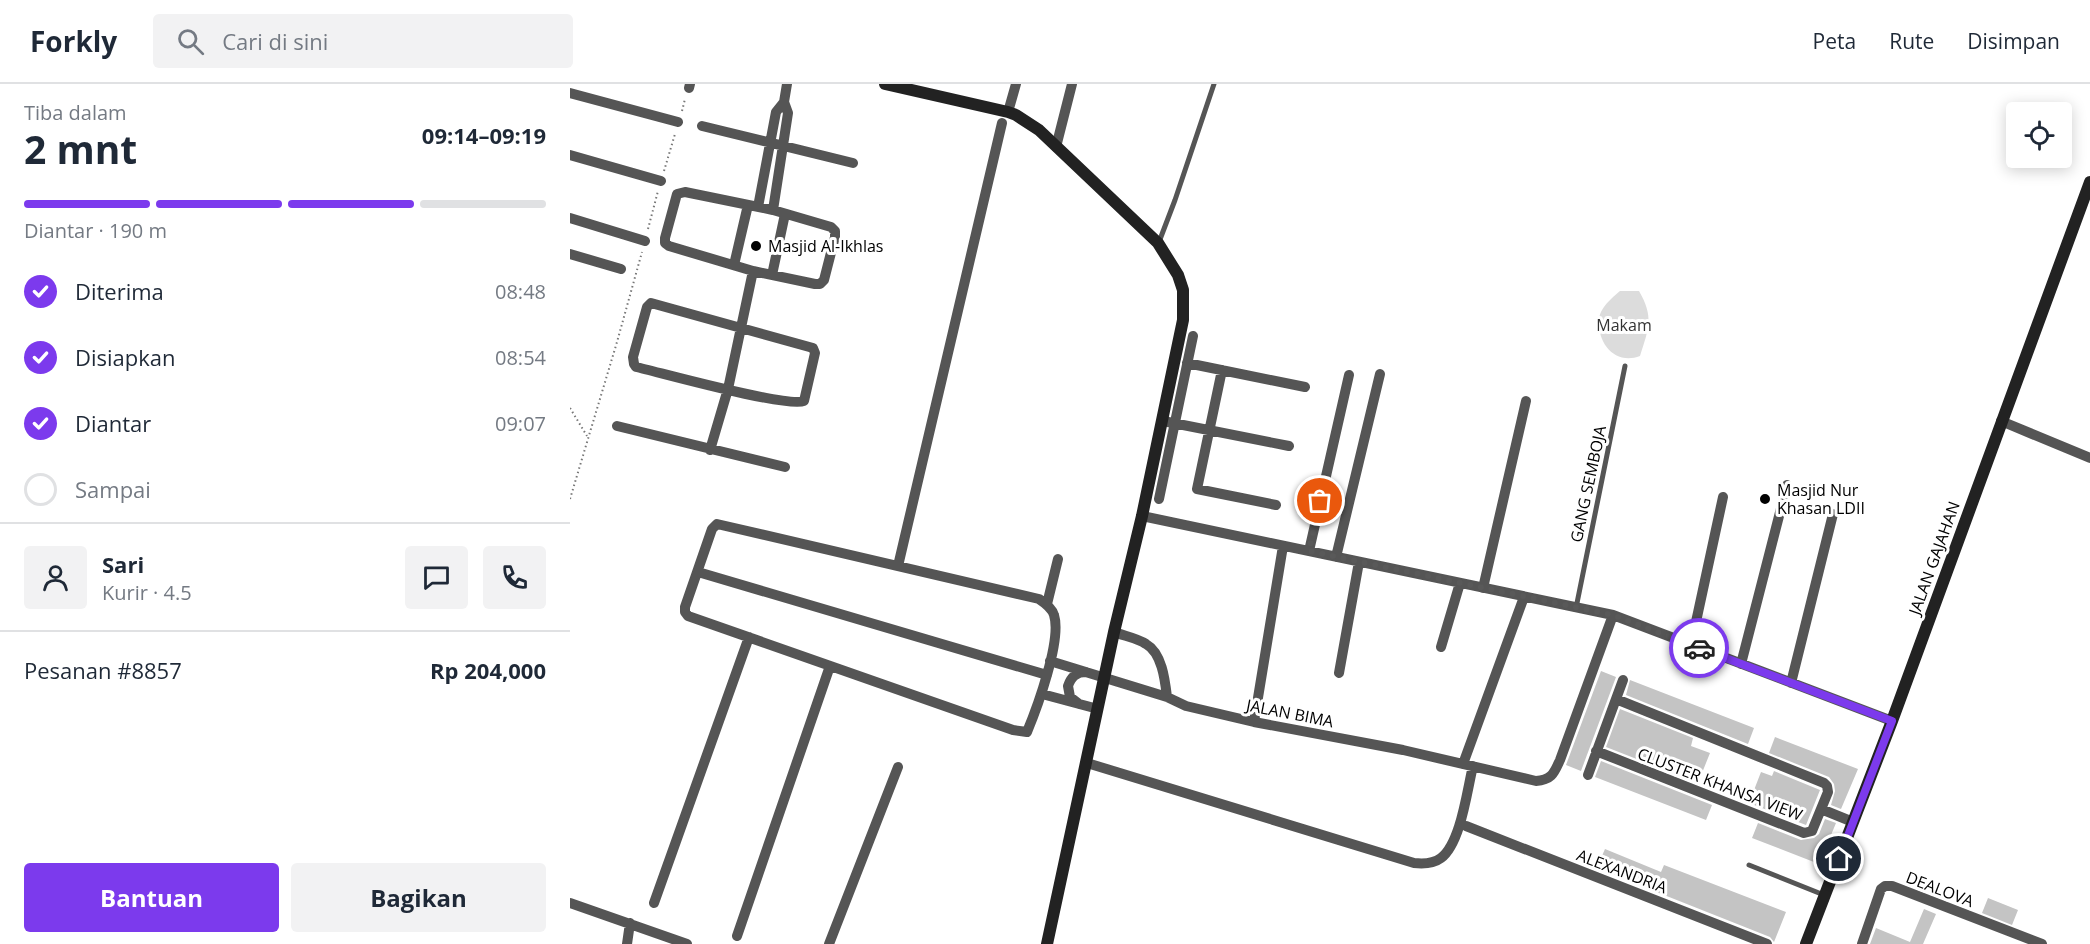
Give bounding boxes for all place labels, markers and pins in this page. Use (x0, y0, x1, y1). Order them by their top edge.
place label: Masjid Al-Ikhlas (768, 235, 883, 257)
marker: Masjid Al-Ikhlas (749, 239, 763, 253)
pin (1294, 475, 1345, 526)
place label: Masjid Nur Khasan LDII (1777, 479, 1865, 519)
marker: Masjid Nur Khasan LDII (1758, 492, 1772, 506)
pin (1813, 833, 1864, 884)

